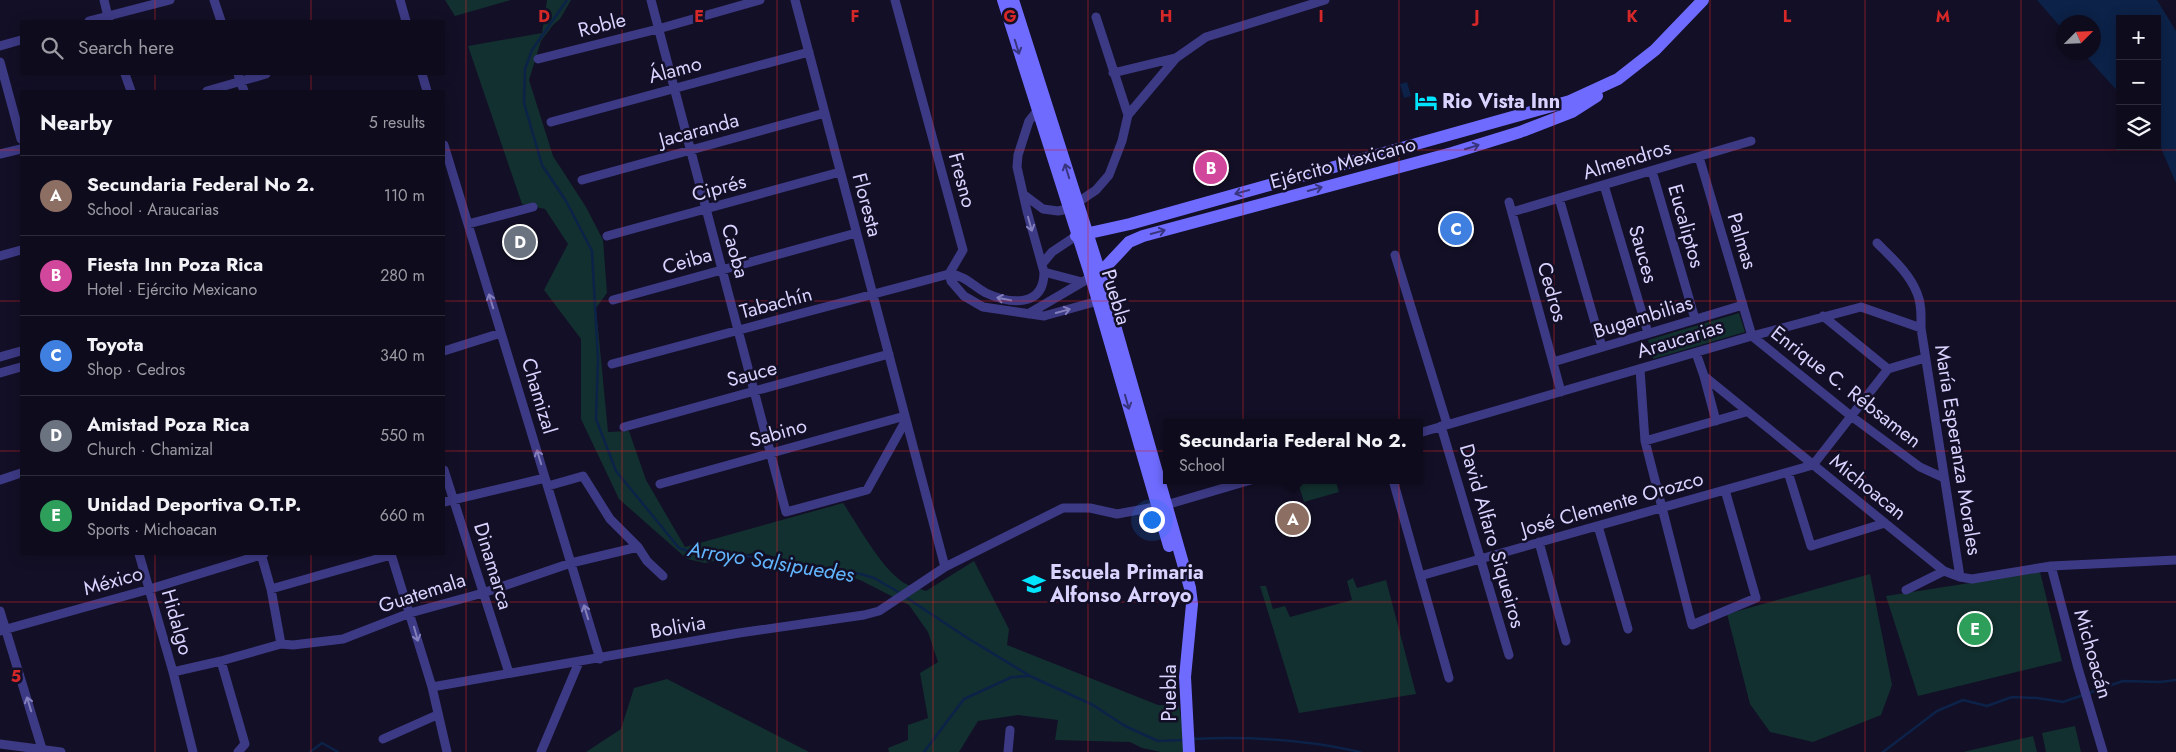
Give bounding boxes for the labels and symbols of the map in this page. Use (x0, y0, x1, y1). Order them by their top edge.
text: D (538, 5, 550, 28)
street label: Roble (575, 5, 629, 45)
text: E (694, 5, 704, 28)
text: F (851, 5, 859, 28)
text: G (1003, 5, 1017, 28)
text: H (1160, 5, 1172, 28)
text: I (1318, 5, 1324, 28)
text: J (1471, 5, 1480, 28)
text: K (1626, 5, 1638, 28)
text: L (1783, 5, 1792, 28)
text: M (1936, 5, 1950, 28)
north arrow (2056, 15, 2101, 60)
one-way arrow (1013, 38, 1023, 54)
street label: Álamo (645, 49, 705, 91)
place label: Rio Vista Inn (1442, 87, 1560, 116)
hotel icon: Rio Vista Inn (1413, 88, 1439, 114)
street label: Jacaranda (653, 105, 742, 155)
street label: Ejército Mexicano (1267, 130, 1419, 196)
street label: Almendros (1579, 133, 1675, 187)
one-way arrow (1464, 141, 1480, 151)
street label: Fresno (941, 149, 983, 211)
pin: B (1195, 149, 1227, 187)
one-way arrow (1062, 163, 1071, 179)
street label: Ciprés (689, 167, 749, 209)
street label: Floresta (845, 170, 889, 240)
street label: Eucaliptos (1660, 181, 1712, 271)
one-way arrow (1307, 184, 1323, 194)
one-way arrow (1234, 187, 1250, 197)
street label: Palmas (1720, 209, 1764, 273)
pin: C (1440, 210, 1472, 248)
one-way arrow (1026, 215, 1036, 231)
street label: Caoba (714, 221, 756, 281)
street label: Sauces (1621, 222, 1665, 286)
pin: D (504, 223, 536, 261)
one-way arrow (1150, 227, 1166, 236)
street label: Ceiba (659, 240, 715, 282)
street label: Cedros (1530, 259, 1574, 325)
street label: Puebla (1094, 266, 1138, 328)
street label: Tabachín (737, 279, 815, 327)
street label: Bugambilias (1590, 288, 1696, 346)
one-way arrow (486, 293, 496, 309)
one-way arrow (997, 293, 1013, 303)
one-way arrow (1055, 305, 1071, 315)
street label: Araucarias (1633, 312, 1727, 366)
street label: Enrique C. Rébsamen (1765, 319, 1927, 455)
street label: María Esperanza Morales (1927, 343, 1989, 557)
street label: Sauce (724, 353, 780, 395)
street label: Chamizal (514, 354, 564, 438)
one-way arrow (1123, 394, 1132, 410)
street label: Sabino (746, 411, 810, 455)
street label: David Alfaro Siqueiros (1452, 441, 1532, 631)
street label: Michoacan (1823, 447, 1913, 527)
one-way arrow (533, 449, 543, 465)
street label: José Clemente Orozco (1514, 464, 1707, 545)
pin: A (1277, 500, 1309, 538)
your location (1139, 507, 1165, 533)
street label: Dinamarca (466, 519, 520, 613)
water label: Arroyo Salsipuedes (685, 534, 857, 590)
place label: Escuela Primaria Alfonso Arroyo (1049, 558, 1204, 610)
street label: México (80, 559, 146, 603)
street label: Guatemala (375, 565, 469, 621)
school or university icon: Escuela Primaria Alfonso Arroyo (1021, 571, 1047, 597)
street label: Hidalgo (154, 586, 200, 658)
one-way arrow (581, 604, 591, 620)
street label: Michoacán (2066, 606, 2120, 702)
street label: Bolivia (648, 608, 708, 646)
pin: E (1959, 610, 1991, 648)
one-way arrow (412, 625, 422, 641)
text: 5 (11, 665, 21, 688)
street label: Puebla (1155, 665, 1184, 721)
one-way arrow (23, 696, 33, 712)

